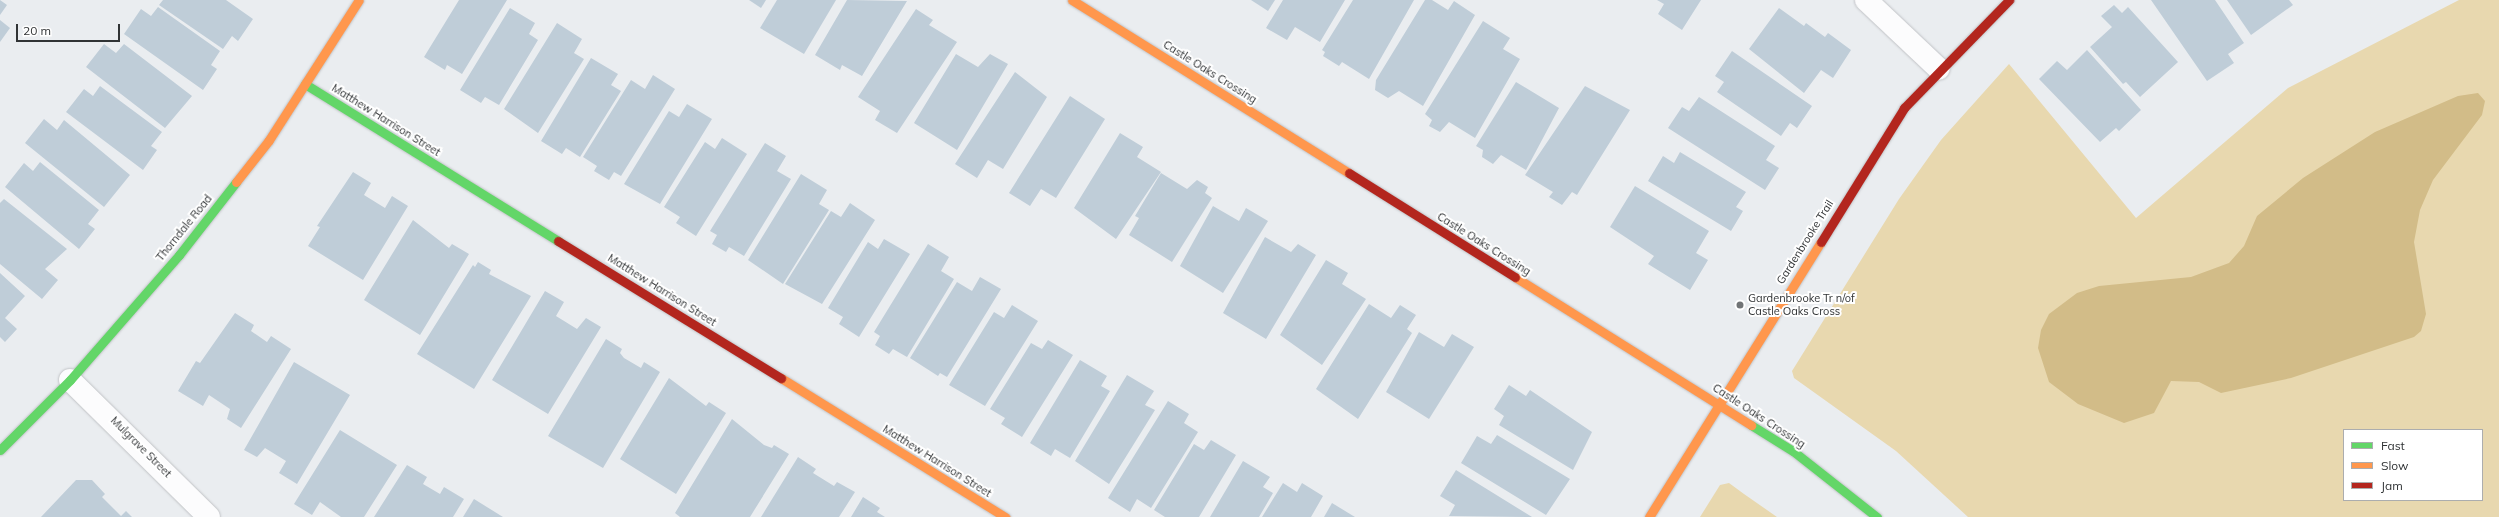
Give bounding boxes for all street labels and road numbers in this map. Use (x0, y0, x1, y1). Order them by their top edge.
street label: Castle Oaks Crossing (1161, 38, 1259, 106)
street label: Matthew Harrison Street (329, 81, 443, 159)
street label: Thorndale Road (153, 192, 215, 264)
street label: Gardenbrooke Trail (1774, 198, 1836, 286)
street label: Castle Oaks Crossing (1435, 210, 1533, 278)
street label: Matthew Harrison Street (605, 251, 719, 329)
street label: Castle Oaks Crossing (1710, 381, 1808, 451)
street label: Mulgrave Street (108, 414, 174, 480)
street label: Matthew Harrison Street (880, 422, 994, 500)

